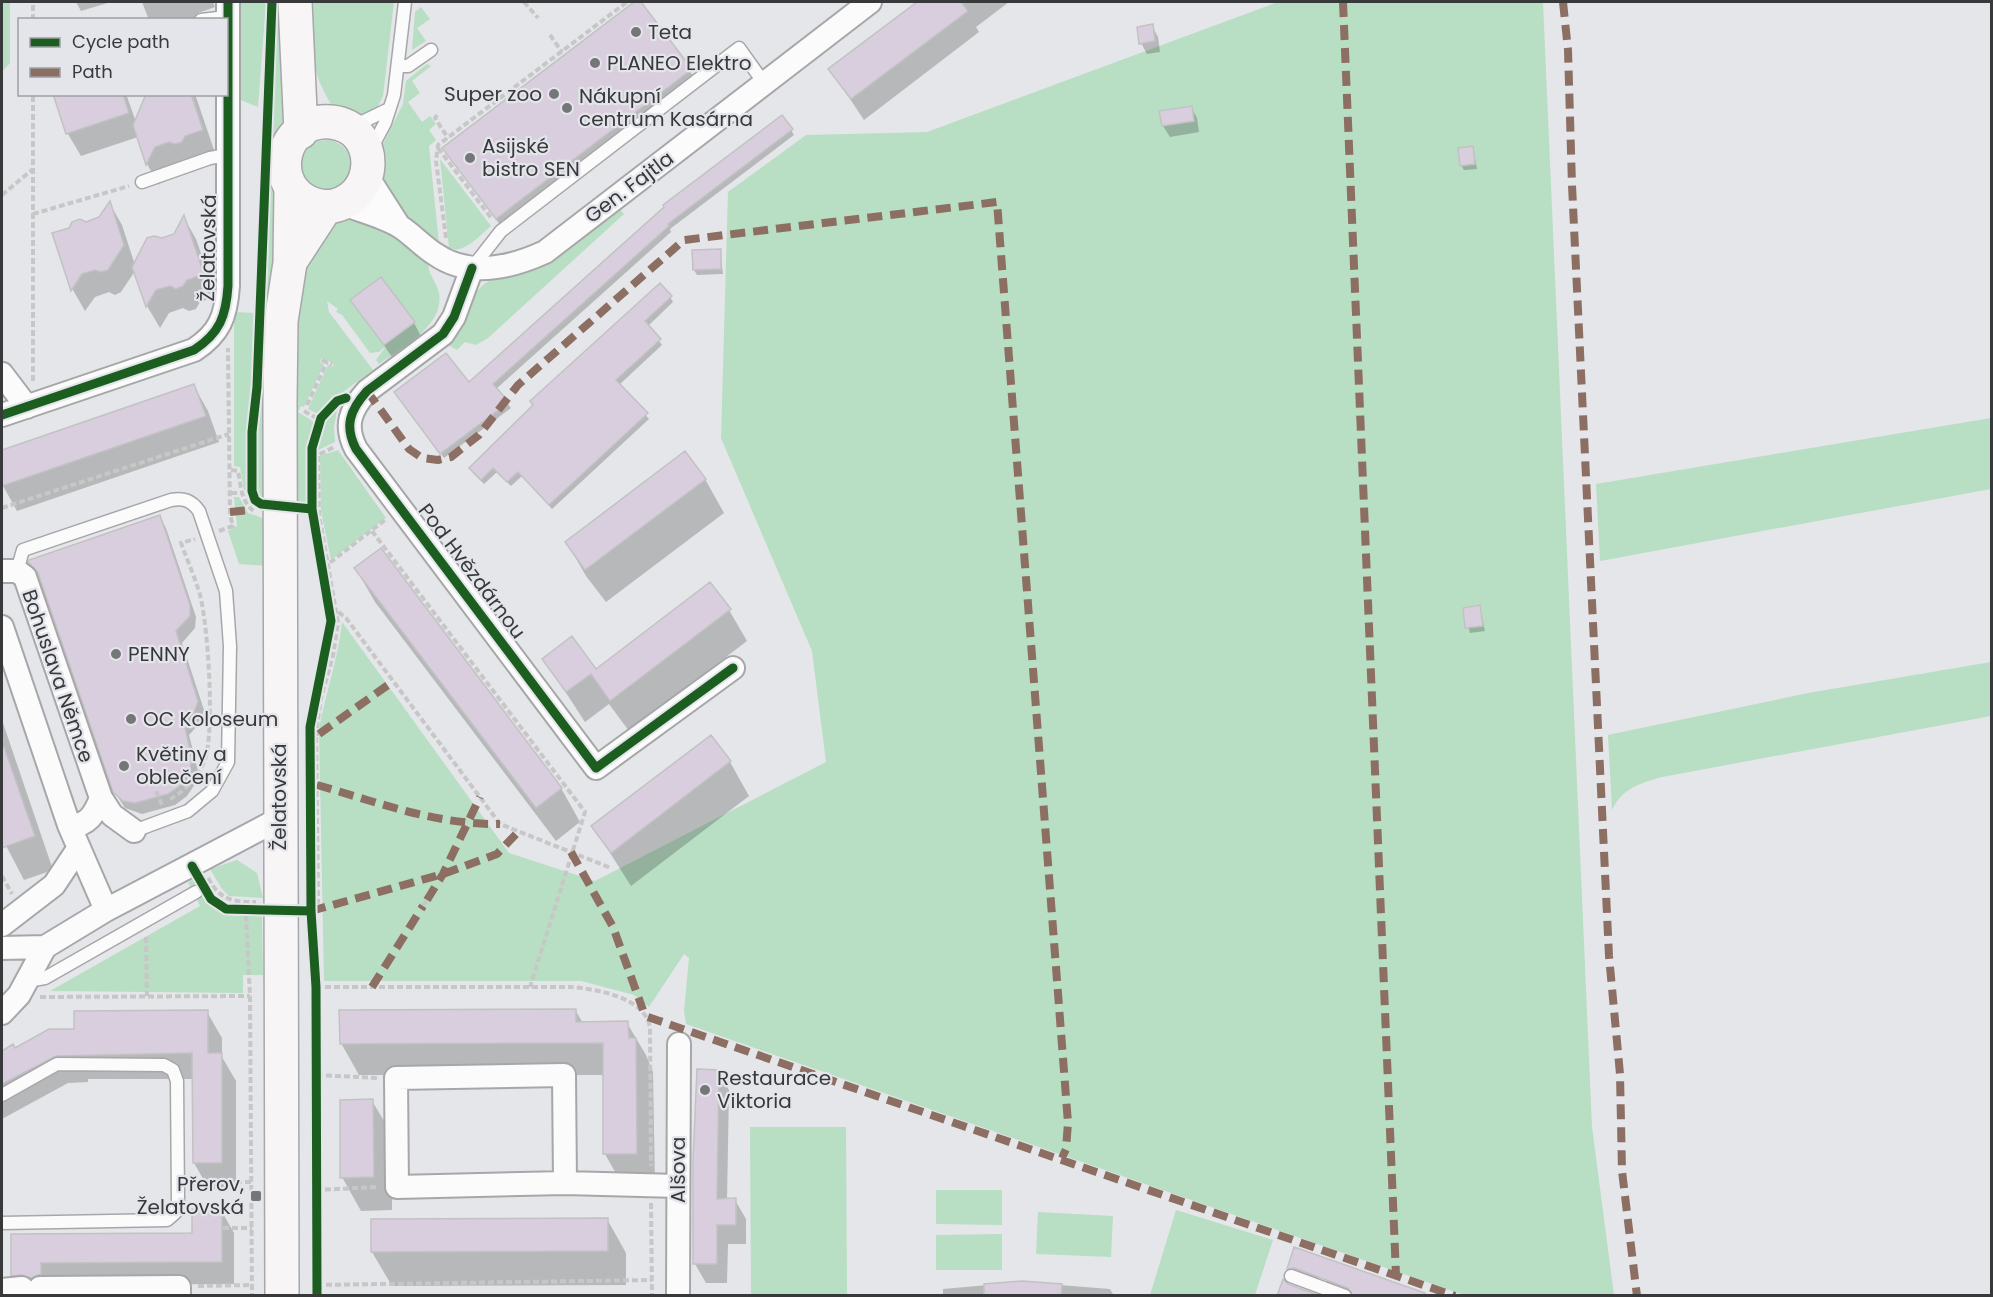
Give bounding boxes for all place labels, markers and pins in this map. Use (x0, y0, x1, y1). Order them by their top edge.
place label: Teta (648, 18, 692, 46)
marker: Teta (629, 25, 643, 39)
place label: PLANEO Elektro (607, 49, 752, 77)
marker: PLANEO Elektro (588, 56, 602, 70)
place label: Super zoo (444, 80, 542, 108)
place label: Nákupní centrum Kasárna (579, 82, 753, 133)
marker: Super zoo (547, 87, 561, 101)
marker: Nákupní centrum Kasárna (560, 101, 574, 115)
place label: Asijské bistro SEN (482, 132, 580, 183)
marker: Asijské bistro SEN (463, 151, 477, 165)
place label: PENNY (128, 640, 190, 668)
marker: PENNY (109, 647, 123, 661)
place label: OC Koloseum (143, 705, 278, 733)
marker: OC Koloseum (124, 712, 138, 726)
place label: Květiny a oblečení (136, 740, 227, 791)
marker: Květiny a oblečení (117, 759, 131, 773)
place label: Restaurace Viktoria (717, 1064, 831, 1115)
marker: Restaurace Viktoria (698, 1083, 712, 1097)
place label: Přerov, Želatovská (137, 1170, 244, 1221)
marker: Přerov, Želatovská (249, 1189, 263, 1203)

